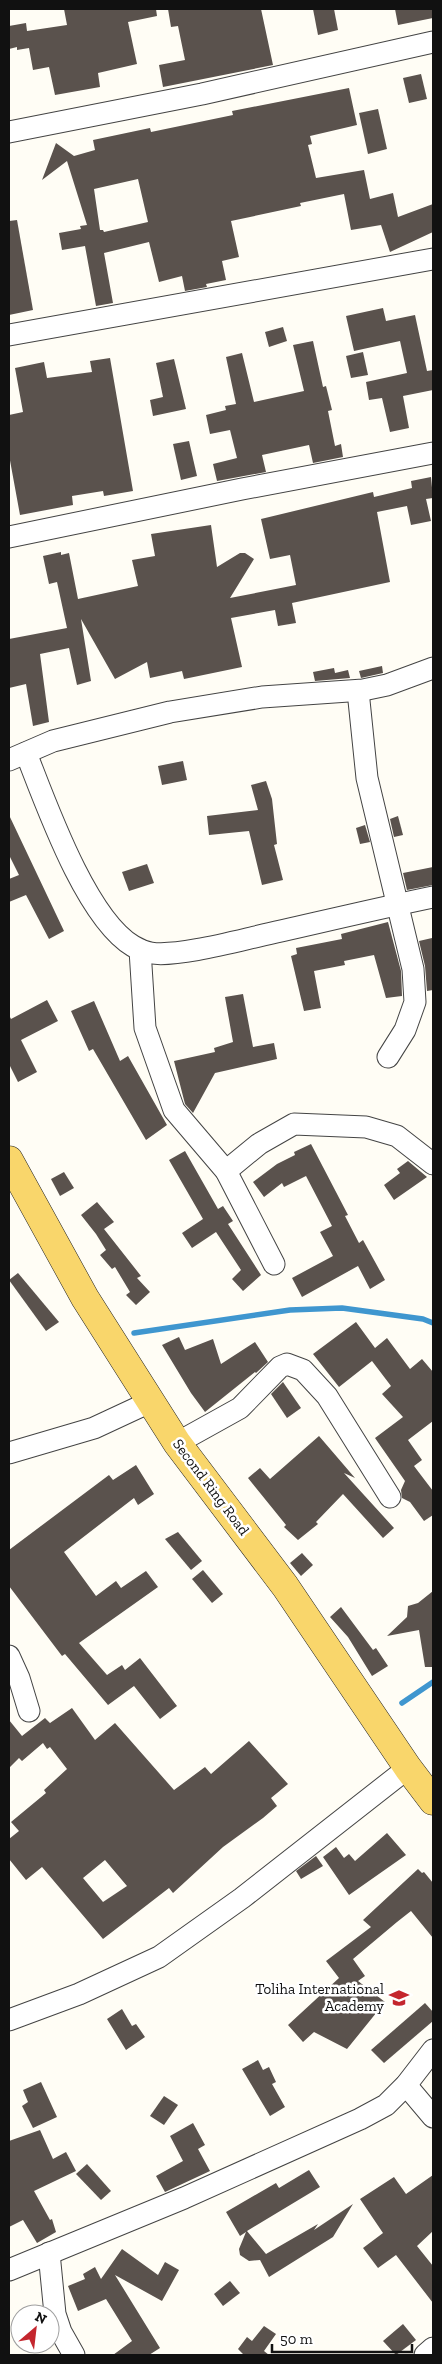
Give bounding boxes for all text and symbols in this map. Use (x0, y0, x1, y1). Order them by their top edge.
street label: Second Ring Road (169, 1435, 253, 1539)
place label: Toliha International Academy (255, 1980, 384, 2015)
school or university icon: Toliha International Academy (388, 1987, 410, 2009)
north arrow (10, 2304, 60, 2354)
text: N (32, 2308, 50, 2328)
scale bar (272, 2322, 412, 2354)
text: 50 m (280, 2330, 313, 2348)

